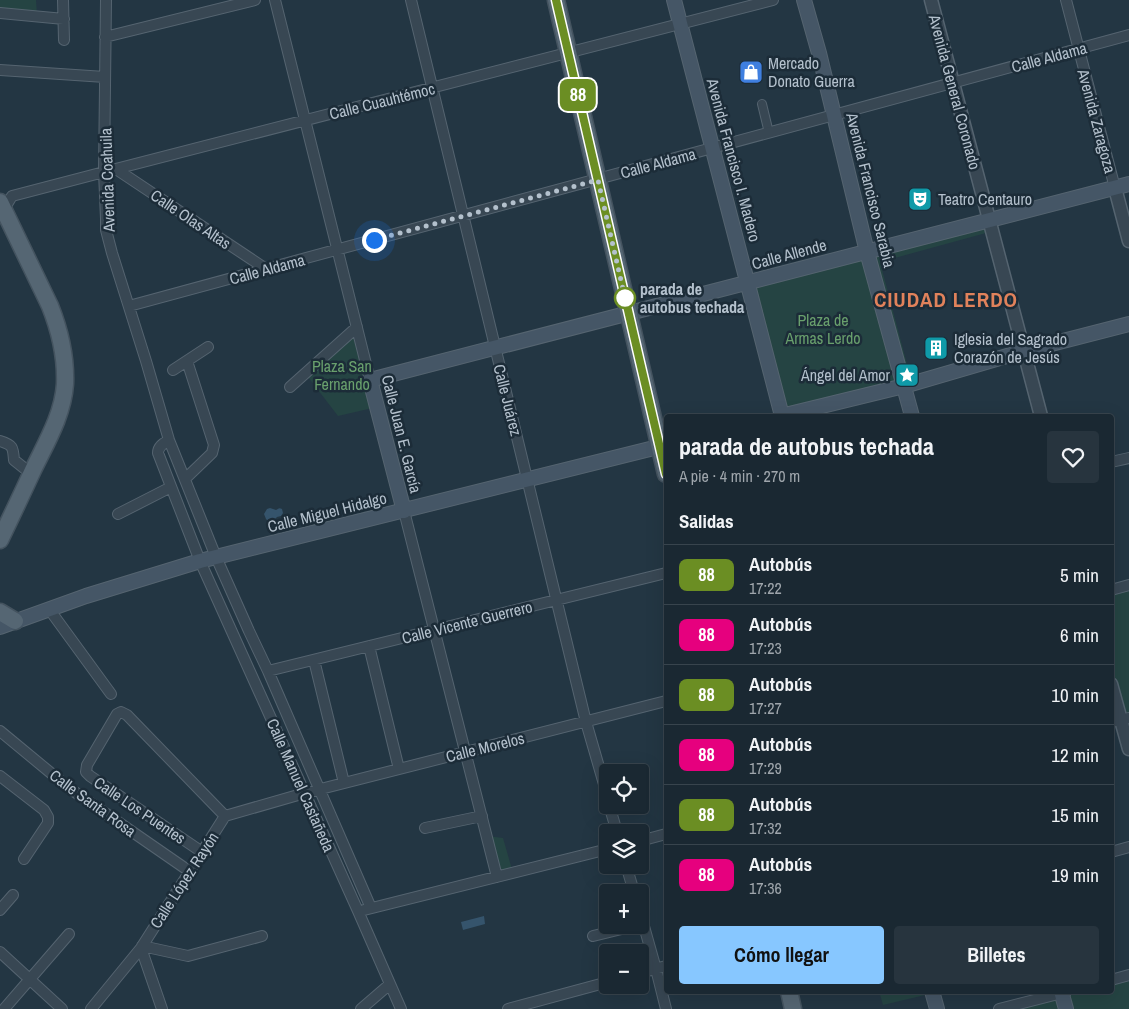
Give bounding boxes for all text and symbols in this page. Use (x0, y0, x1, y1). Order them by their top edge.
street label: Avenida General Coronado (923, 11, 986, 172)
street label: Calle Aldama (1009, 36, 1090, 78)
place label: Mercado Donato Guerra (768, 52, 855, 92)
shop icon: Mercado Donato Guerra (738, 59, 764, 85)
street label: Avenida Zaragoza (1072, 66, 1122, 176)
street label: Avenida Francisco I. Madero (701, 75, 766, 244)
street label: Calle Cuauhtémoc (327, 77, 437, 125)
line badge: 88 (556, 79, 600, 111)
text: 88 (570, 82, 586, 107)
street label: Avenida Francisco Sarabia (841, 109, 901, 270)
street label: Avenida Coahuila (94, 127, 120, 233)
street label: Calle Aldama (618, 142, 699, 184)
street label: Calle Olas Altas (146, 184, 236, 254)
theatre icon: Teatro Centauro (907, 186, 933, 212)
place label: Teatro Centauro (938, 188, 1032, 210)
your location (362, 228, 387, 253)
street label: Calle Allende (749, 233, 829, 275)
street label: Calle Aldama (227, 248, 308, 290)
place label: parada de autobus techada (640, 278, 745, 318)
district label: CIUDAD LERDO (874, 285, 1018, 314)
marker: parada de autobus techada (614, 287, 636, 309)
park label: Plaza de Armas Lerdo (784, 309, 861, 349)
place label: Iglesia del Sagrado Corazón de Jesús (954, 328, 1067, 368)
building icon: Iglesia del Sagrado Corazón de Jesús (923, 335, 949, 361)
park label: Plaza San Fernando (312, 355, 372, 395)
street label: Calle Juárez (489, 362, 528, 438)
place icon: Ángel del Amor (894, 362, 920, 388)
place label: Ángel del Amor (800, 364, 891, 386)
street label: Calle Juan E. García (377, 373, 427, 496)
text: parada de autobus techada (679, 430, 934, 462)
button: heart (1047, 431, 1099, 483)
text: A pie · 4 min · 270 m (679, 465, 800, 487)
street label: Calle Miguel Hidalgo (265, 487, 389, 537)
text: Salidas (679, 508, 734, 534)
text: Autobús (749, 551, 812, 577)
text: 88 (698, 562, 715, 587)
text: 5 min (1060, 562, 1099, 588)
text: 17:22 (749, 577, 782, 599)
street label: Calle Vicente Guerrero (399, 595, 535, 649)
text: Autobús (749, 611, 812, 637)
text: 88 (698, 622, 715, 647)
text: 6 min (1060, 622, 1099, 648)
text: 17:23 (749, 637, 782, 659)
text: Autobús (749, 671, 812, 697)
text: 88 (698, 682, 715, 707)
text: 10 min (1051, 682, 1099, 708)
text: 17:27 (749, 697, 782, 719)
street label: Calle Manuel Castañeda (262, 715, 341, 856)
street label: Calle Morelos (443, 727, 527, 767)
text: Autobús (749, 731, 812, 757)
text: 88 (698, 742, 715, 767)
text: 12 min (1051, 742, 1099, 768)
text: 17:29 (749, 757, 782, 779)
street label: Calle Santa Rosa (45, 764, 141, 842)
map controls (599, 764, 649, 994)
button: locate (599, 764, 649, 814)
street label: Calle Los Puentes (90, 771, 190, 849)
text: Autobús (749, 791, 812, 817)
text: 88 (698, 802, 715, 827)
text: 15 min (1051, 802, 1099, 828)
text: 17:32 (749, 817, 782, 839)
button: layers (599, 824, 649, 874)
street label: Calle López Rayón (145, 828, 223, 932)
text: Autobús (749, 851, 812, 877)
text: 88 (698, 862, 715, 887)
text: 19 min (1051, 862, 1099, 888)
text: 17:36 (749, 877, 782, 899)
button: + (599, 884, 649, 934)
button: Cómo llegar (679, 926, 884, 984)
button: Billetes (894, 926, 1099, 984)
button: − (599, 944, 649, 994)

